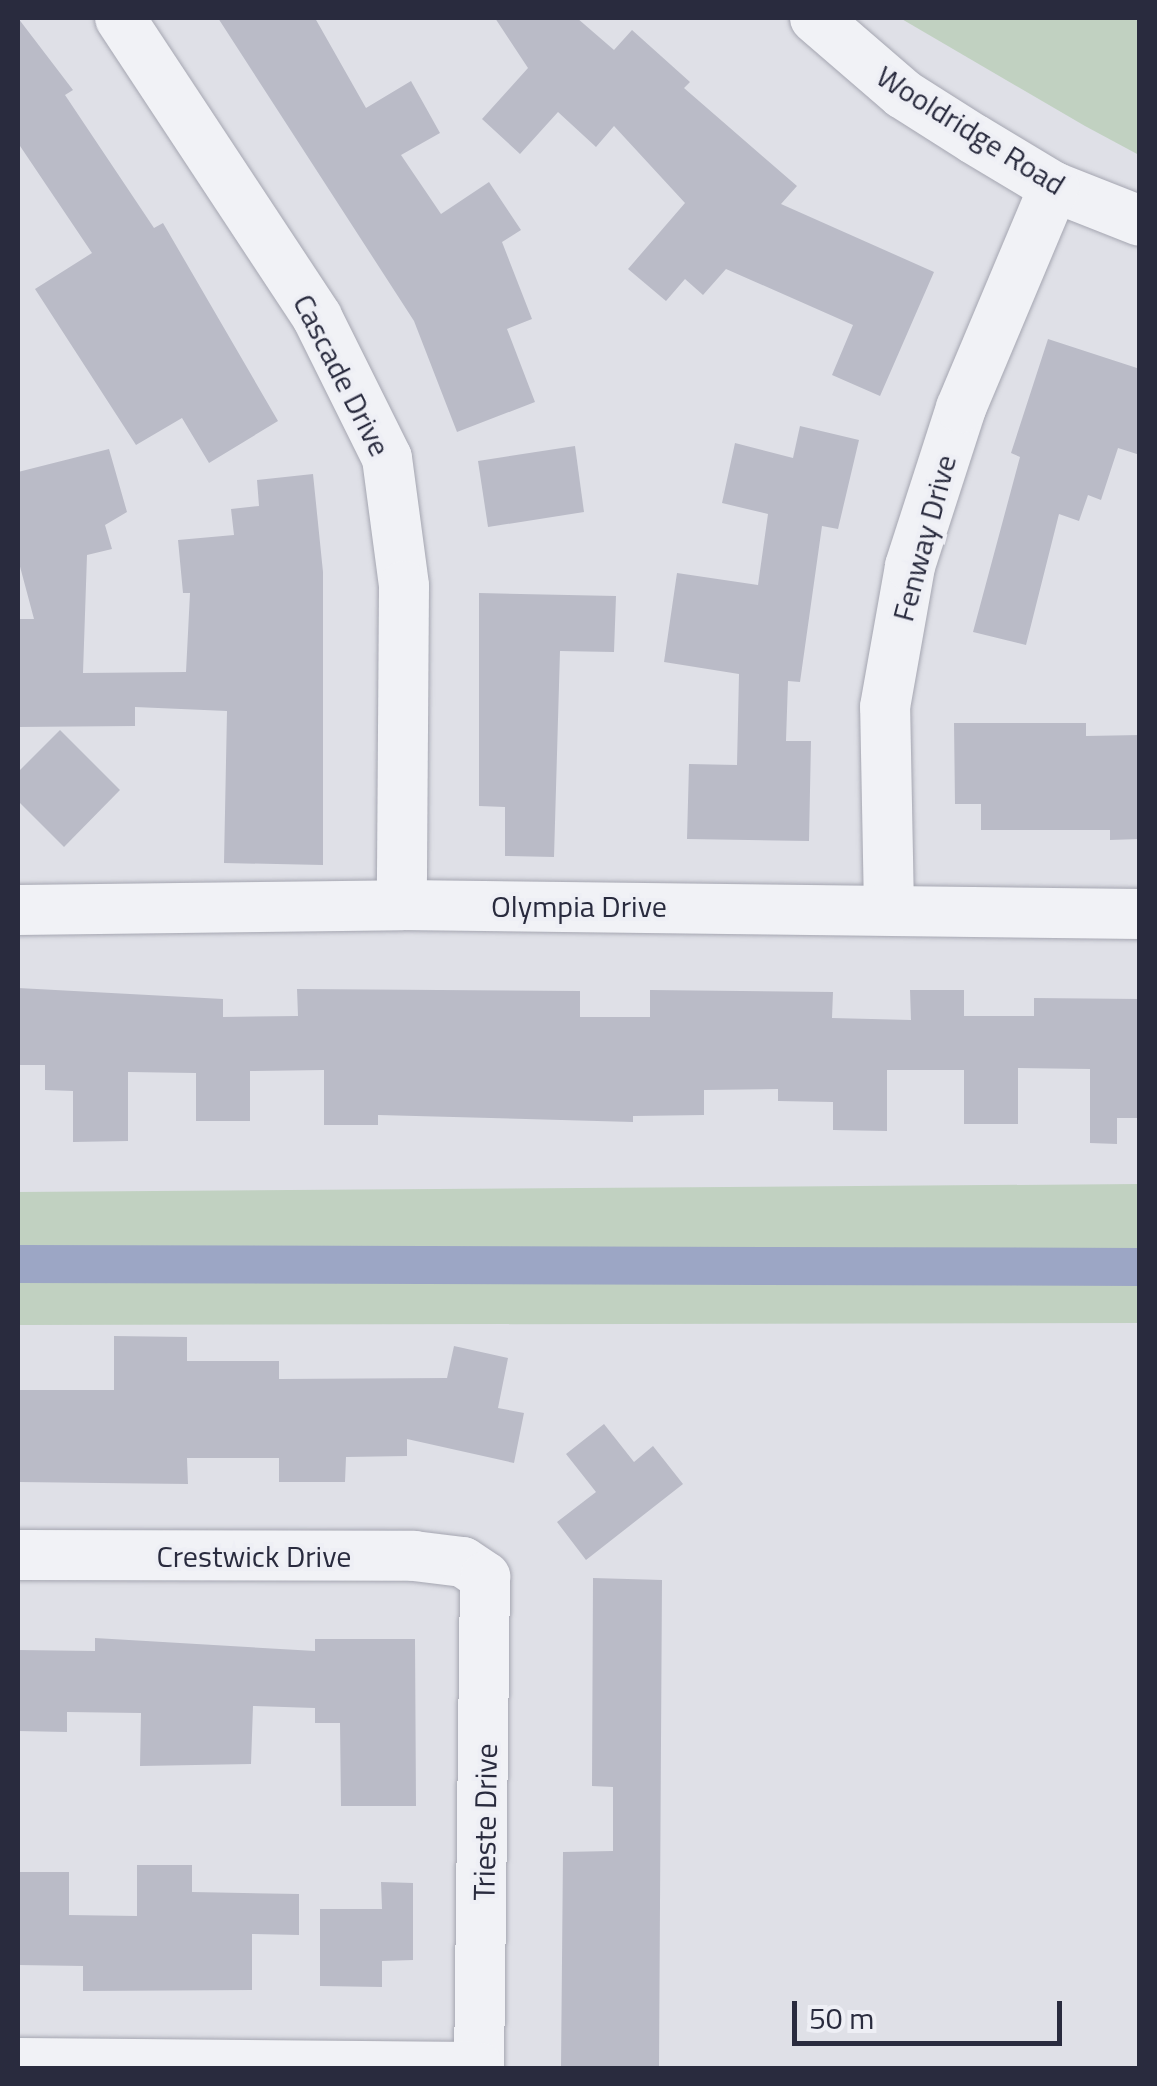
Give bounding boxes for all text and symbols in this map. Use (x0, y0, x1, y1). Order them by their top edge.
street label: Wooldridge Road (870, 58, 1072, 202)
street label: Cascade Drive (286, 288, 398, 462)
street label: Fenway Drive (885, 451, 963, 625)
street label: Olympia Drive (491, 888, 667, 924)
street label: Crestwick Drive (157, 1538, 351, 1574)
street label: Trieste Drive (466, 1743, 504, 1901)
scale bar (797, 1981, 1067, 2043)
text: 50 m (809, 1995, 874, 2041)

